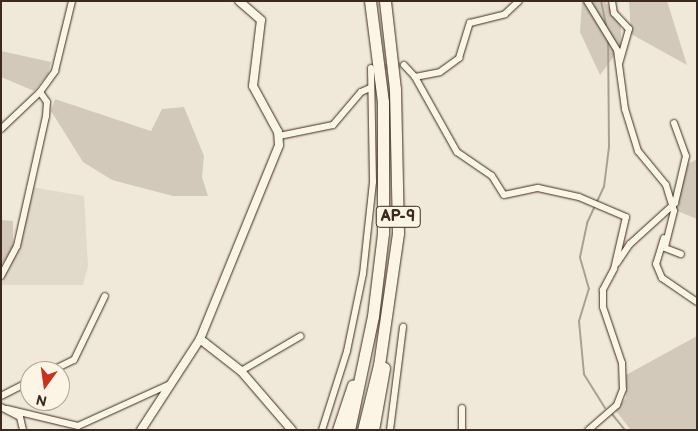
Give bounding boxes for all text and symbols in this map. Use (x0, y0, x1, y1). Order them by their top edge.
road number: AP-9 (376, 203, 420, 230)
north arrow (20, 361, 70, 411)
text: N (34, 391, 49, 410)

